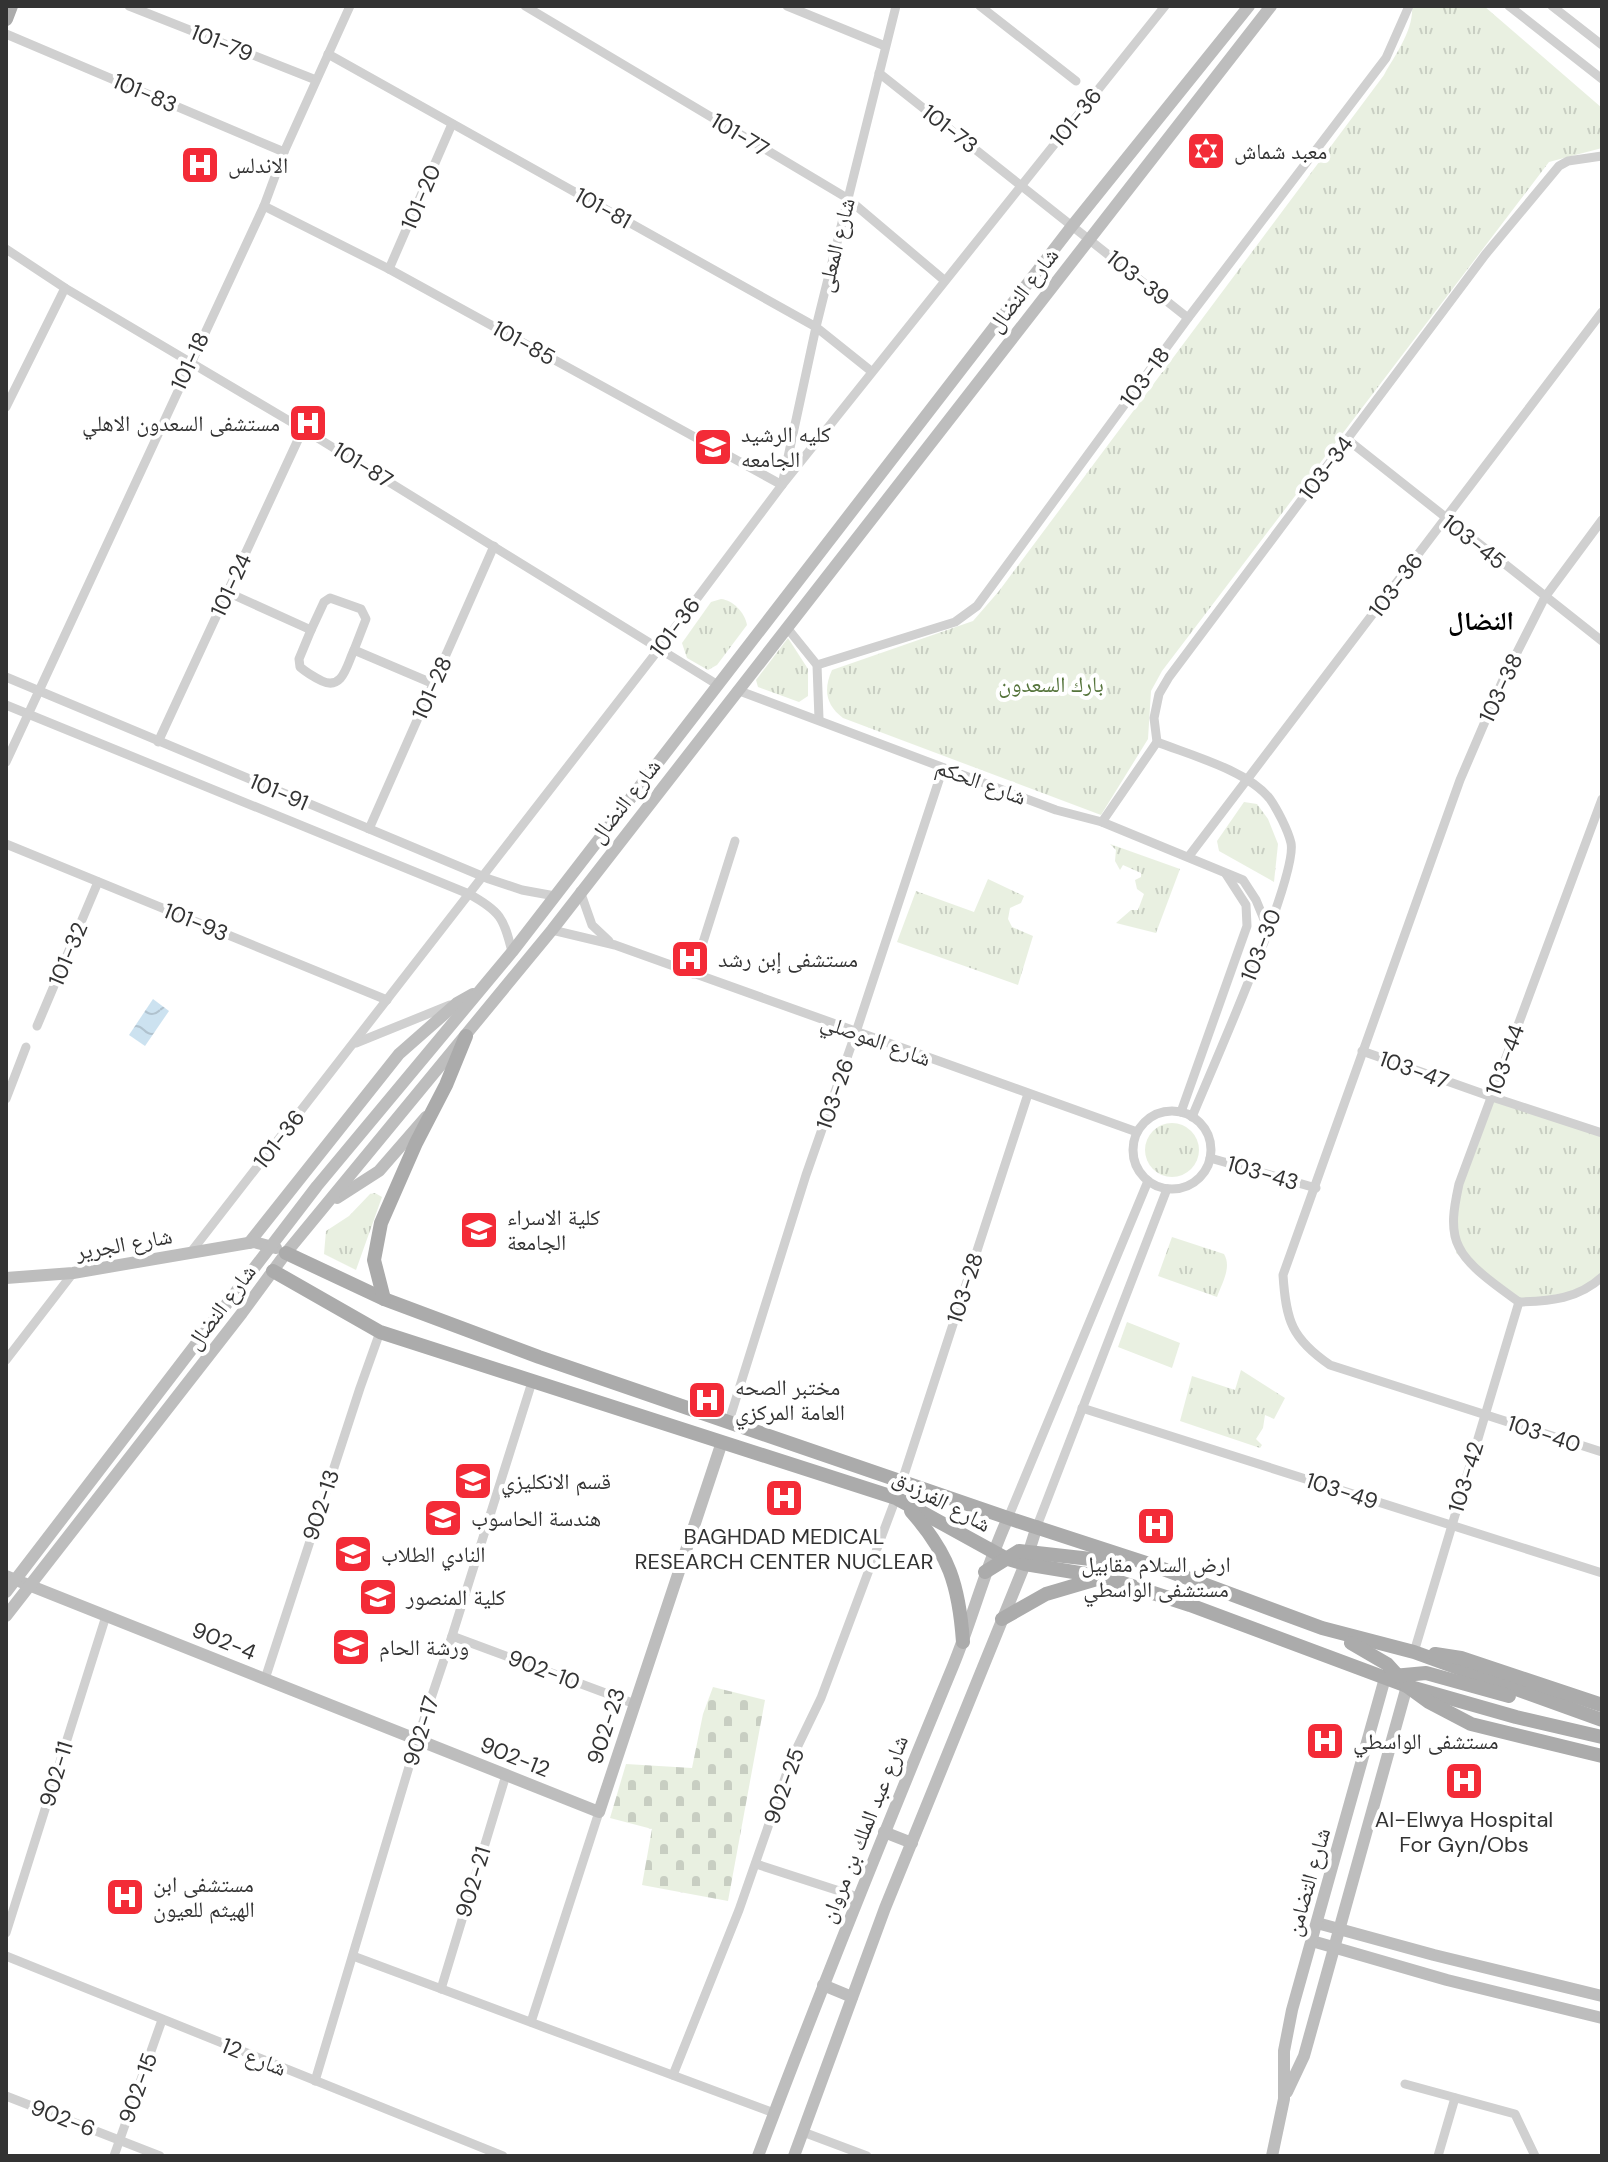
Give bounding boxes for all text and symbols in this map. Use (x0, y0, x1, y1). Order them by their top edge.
street label: 101-79 (187, 17, 257, 69)
street label: 101-83 (108, 67, 182, 119)
street label: 101-36 (1043, 82, 1109, 152)
street label: 101-73 (916, 98, 984, 160)
street label: 101-77 (706, 106, 774, 164)
synagogue icon: معبد شماش (1185, 130, 1227, 172)
place label: معبد شماش (1234, 137, 1327, 166)
hospital icon: الاندلس (179, 144, 221, 186)
place label: الاندلس (228, 151, 288, 180)
street label: 101-20 (394, 160, 448, 234)
street label: 101-81 (570, 181, 636, 235)
street label: شارع المعلى (810, 195, 862, 295)
street label: شارع النضال (981, 242, 1065, 338)
street label: 103-39 (1101, 244, 1175, 312)
street label: 101-85 (487, 314, 561, 372)
street label: 101-18 (164, 327, 216, 395)
street label: 103-18 (1114, 341, 1176, 413)
hospital icon: مستشفى السعدون الاهلي (287, 402, 329, 444)
place label: مستشفى السعدون الاهلي (82, 409, 280, 440)
place label: كليه الرشيد الجامعه (741, 420, 831, 474)
school or university icon: كليه الرشيد الجامعه (692, 426, 734, 468)
street label: 103-34 (1292, 430, 1360, 506)
street label: 101-87 (328, 435, 398, 495)
street label: 103-45 (1436, 508, 1512, 576)
street label: 103-36 (1362, 547, 1430, 623)
street label: 101-24 (204, 549, 258, 621)
street label: 101-36 (643, 591, 707, 663)
district label: النضال (1448, 604, 1514, 638)
street label: 103-38 (1472, 649, 1530, 727)
street label: 101-28 (405, 652, 459, 724)
park label: بارك السعدون (998, 670, 1104, 699)
street label: شارع الحكم (932, 752, 1030, 812)
street label: شارع النضال (583, 753, 667, 849)
street label: 101-91 (245, 767, 313, 817)
street label: 101-93 (159, 896, 233, 948)
street label: 103-30 (1234, 905, 1288, 985)
street label: 101-32 (42, 918, 94, 990)
hospital icon: مستشفى إبن رشد (669, 938, 711, 980)
place label: مستشفى إبن رشد (718, 945, 858, 974)
street label: شارع الموصلي (816, 1007, 935, 1076)
street label: 103-44 (1479, 1020, 1531, 1100)
street label: 103-47 (1375, 1044, 1453, 1096)
street label: 103-26 (809, 1055, 861, 1133)
street label: 101-36 (247, 1103, 311, 1175)
street label: 103-43 (1224, 1149, 1302, 1197)
place label: كلية الاسراء الجامعة (507, 1203, 600, 1257)
school or university icon: كلية الاسراء الجامعة (458, 1209, 500, 1251)
street label: شارع الجرير (72, 1221, 175, 1267)
street label: 103-28 (940, 1249, 990, 1327)
street label: شارع النضال (179, 1258, 263, 1356)
place label: مختبر الصحه العامة المركزي (735, 1373, 845, 1429)
hospital icon: مختبر الصحه العامة المركزي (686, 1379, 728, 1421)
street label: 103-40 (1504, 1409, 1584, 1459)
street label: 103-42 (1441, 1438, 1491, 1516)
school or university icon: قسم الانكليزي (452, 1460, 494, 1502)
street label: شارع الفرزدق (888, 1463, 996, 1539)
street label: 902-13 (296, 1466, 346, 1544)
street label: 103-49 (1302, 1466, 1382, 1516)
place label: قسم الانكليزي (501, 1467, 611, 1498)
hospital icon: BAGHDAD MEDICAL RESEARCH CENTER NUCLEAR (763, 1477, 805, 1519)
school or university icon: هندسة الحاسوب (422, 1497, 464, 1539)
place label: هندسة الحاسوب (471, 1504, 601, 1533)
hospital icon: ارض السلام مقابيل مستشفى الواسطي (1135, 1505, 1177, 1547)
place label: BAGHDAD MEDICAL RESEARCH CENTER NUCLEAR (634, 1522, 934, 1576)
school or university icon: النادي الطلاب (332, 1533, 374, 1575)
place label: النادي الطلاب (381, 1540, 486, 1571)
place label: ارض السلام مقابيل مستشفى الواسطي (1081, 1550, 1231, 1606)
school or university icon: كلية المنصور (357, 1576, 399, 1618)
place label: كلية المنصور (405, 1583, 506, 1612)
street label: 902-4 (188, 1615, 260, 1667)
school or university icon: ورشة الحام (330, 1626, 372, 1668)
place label: ورشة الحام (379, 1633, 469, 1662)
street label: 902-10 (504, 1643, 584, 1697)
street label: 902-23 (580, 1684, 632, 1768)
street label: 902-17 (396, 1692, 446, 1770)
hospital icon: مستشفى الواسطي (1304, 1720, 1346, 1762)
place label: مستشفى الواسطي (1353, 1727, 1498, 1758)
street label: 902-12 (476, 1730, 554, 1784)
street label: شارع عبد الملك بن مروان (813, 1731, 915, 1927)
street label: 902-11 (32, 1738, 80, 1810)
street label: 902-25 (757, 1744, 811, 1828)
hospital icon: Al-Elwya Hospital For Gyn/Obs (1443, 1760, 1485, 1802)
place label: Al-Elwya Hospital For Gyn/Obs (1375, 1805, 1553, 1859)
street label: شارع التضامن (1279, 1825, 1337, 1939)
street label: 902-21 (448, 1843, 498, 1921)
place label: مستشفى ابن الهيثم للعيون (153, 1870, 255, 1924)
hospital icon: مستشفى ابن الهيثم للعيون (104, 1876, 146, 1918)
street label: شارع 12 (217, 2031, 291, 2083)
street label: 902-15 (112, 2048, 164, 2128)
street label: 902-6 (27, 2092, 99, 2144)

